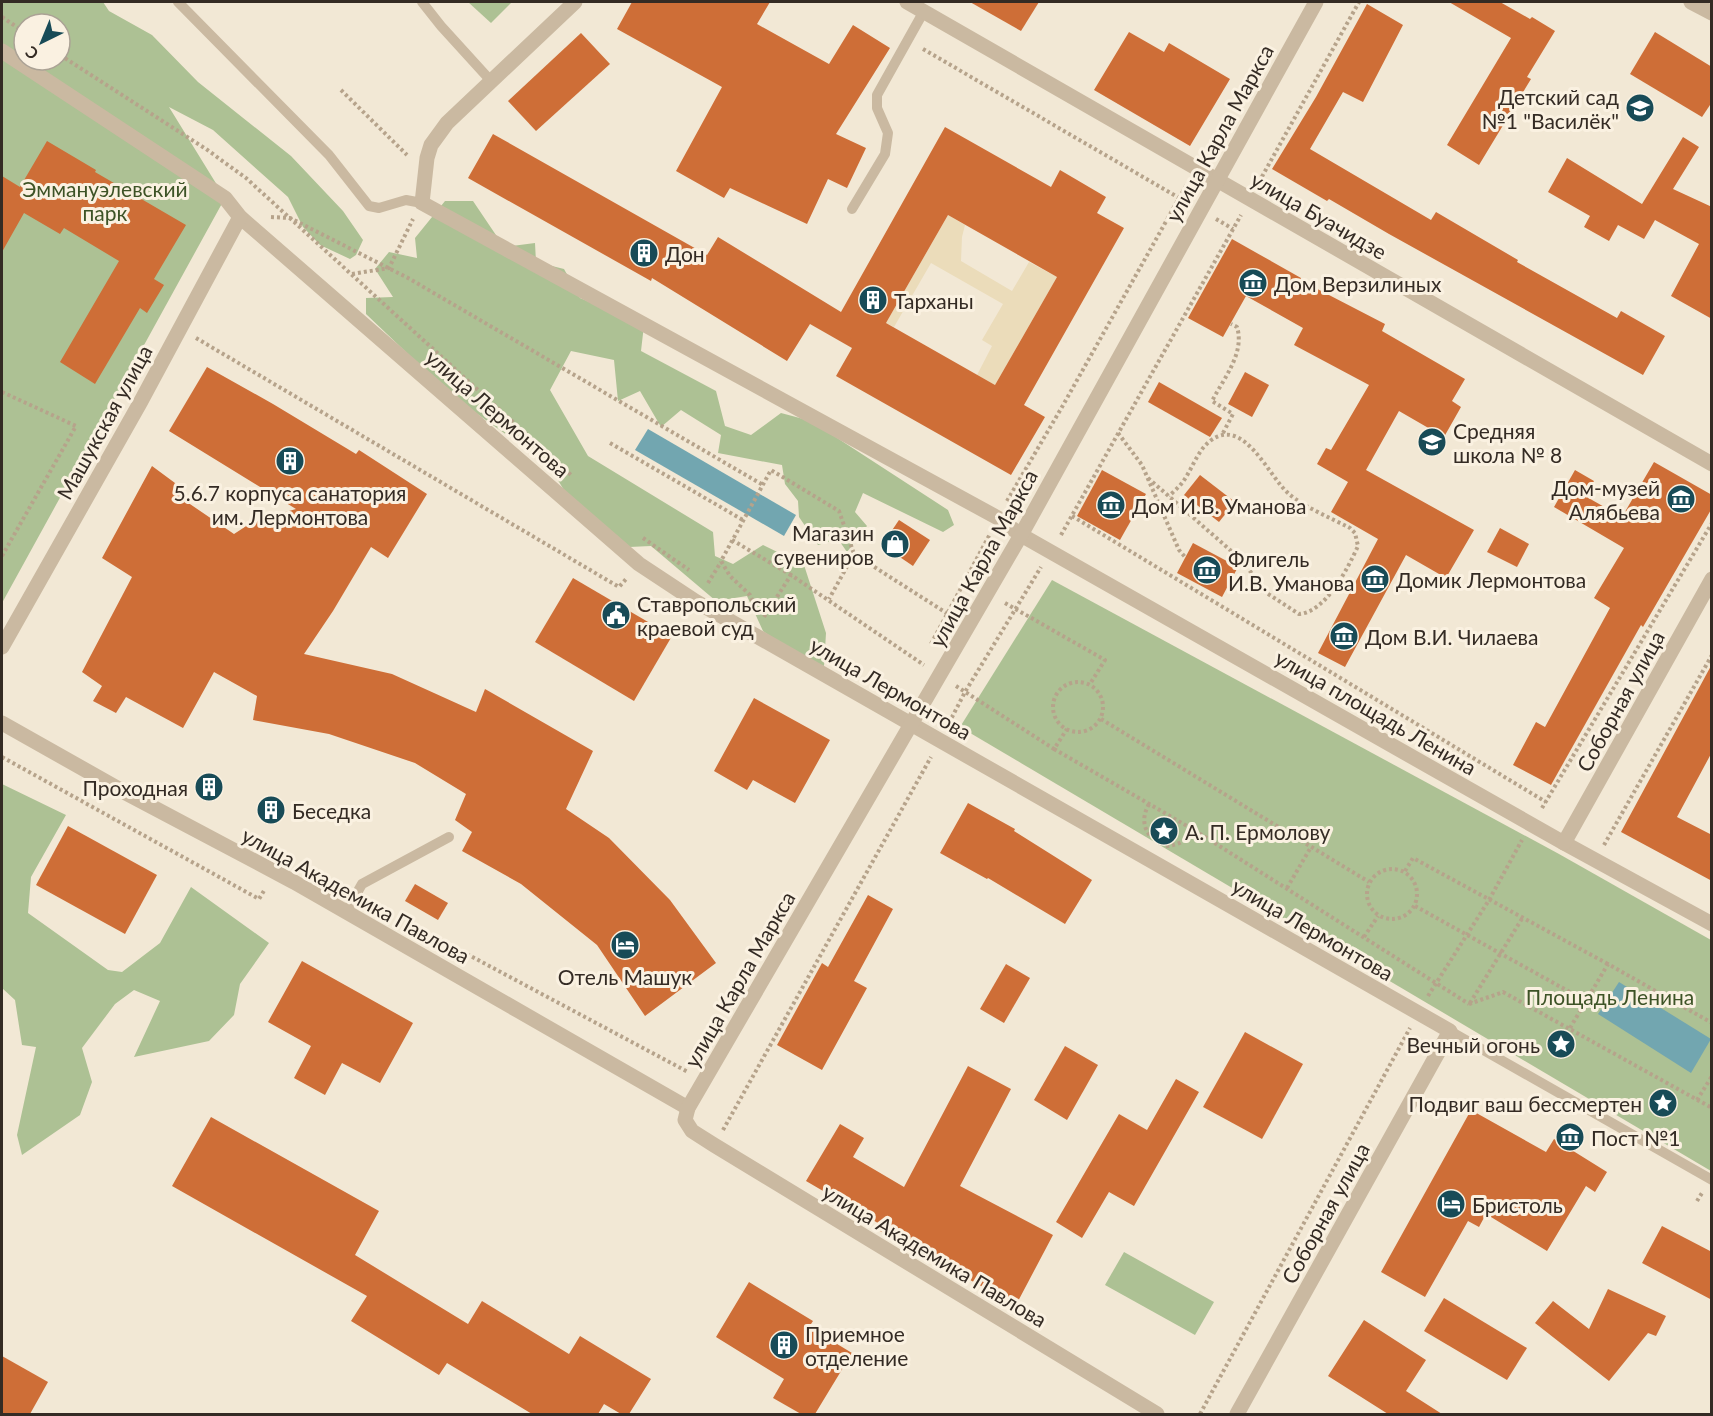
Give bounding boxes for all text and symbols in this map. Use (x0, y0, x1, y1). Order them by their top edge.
north arrow (12, 12, 72, 72)
street label: улица Карла Маркса (1160, 40, 1278, 226)
text: С (21, 42, 42, 64)
place label: Детский сад №1 "Василёк" (1481, 84, 1619, 133)
school or university icon: Детский сад №1 "Василёк" (1624, 92, 1656, 124)
street label: улица Буачидзе (1247, 166, 1391, 264)
park label: Эммануэлевский парк (22, 176, 188, 225)
building icon: Дон (628, 237, 660, 269)
place label: Дон (665, 241, 705, 266)
museum icon: Дом Верзилиных (1237, 267, 1269, 299)
place label: Дом Верзилиных (1274, 271, 1442, 296)
building icon: Тарханы (857, 284, 889, 316)
place label: Тарханы (894, 288, 974, 313)
street label: Машукская улица (51, 340, 157, 504)
street label: улица Лермонтова (421, 344, 575, 482)
place label: Средняя школа № 8 (1453, 418, 1562, 467)
school or university icon: Средняя школа № 8 (1416, 426, 1448, 458)
building icon: 5.6.7 корпуса санатория им. Лермонтова (274, 445, 306, 477)
street label: улица Карла Маркса (924, 465, 1042, 651)
place label: Дом-музей Алябьева (1551, 475, 1660, 524)
place label: 5.6.7 корпуса санатория им. Лермонтова (174, 480, 406, 529)
museum icon: Дом-музей Алябьева (1665, 483, 1697, 515)
museum icon: Дом И.В. Уманова (1095, 489, 1127, 521)
place label: Дом И.В. Уманова (1132, 493, 1306, 518)
place label: Магазин сувениров (774, 520, 874, 569)
shop icon: Магазин сувениров (879, 528, 911, 560)
place label: Флигель И.В. Уманова (1228, 546, 1354, 595)
museum icon: Флигель И.В. Уманова (1191, 554, 1223, 586)
museum icon: Домик Лермонтова (1359, 563, 1391, 595)
place label: Домик Лермонтова (1396, 567, 1586, 592)
place label: Ставропольский краевой суд (637, 591, 796, 640)
public building icon: Ставропольский краевой суд (600, 599, 632, 631)
museum icon: Дом В.И. Чилаева (1328, 620, 1360, 652)
place label: Дом В.И. Чилаева (1365, 624, 1538, 649)
street label: Соборная улица (1571, 626, 1669, 776)
street label: улица Лермонтова (806, 632, 976, 744)
street label: улица площадь Ленина (1271, 644, 1481, 780)
building icon: Проходная (193, 771, 225, 803)
place label: Проходная (82, 775, 188, 800)
building icon: Беседка (255, 794, 287, 826)
place label: Беседка (292, 798, 371, 823)
place icon: А. П. Ермолову (1148, 815, 1180, 847)
place label: А. П. Ермолову (1185, 819, 1331, 844)
street label: улица Академика Павлова (238, 822, 474, 968)
street label: улица Лермонтова (1228, 873, 1398, 985)
street label: улица Карла Маркса (678, 887, 800, 1071)
hotel icon: Отель Машук (609, 929, 641, 961)
place label: Отель Машук (558, 964, 692, 989)
park label: Площадь Ленина (1526, 984, 1694, 1009)
place icon: Вечный огонь (1545, 1028, 1577, 1060)
place label: Вечный огонь (1406, 1032, 1540, 1057)
place icon: Подвиг ваш бессмертен (1647, 1087, 1679, 1119)
place label: Подвиг ваш бессмертен (1409, 1091, 1642, 1116)
museum icon: Пост №1 (1554, 1121, 1586, 1153)
place label: Пост №1 (1591, 1125, 1681, 1150)
street label: Соборная улица (1276, 1138, 1374, 1288)
street label: улица Академика Павлова (819, 1178, 1051, 1332)
hotel icon: Бристоль (1435, 1188, 1467, 1220)
place label: Бристоль (1472, 1192, 1563, 1217)
place label: Приемное отделение (805, 1321, 908, 1370)
building icon: Приемное отделение (768, 1329, 800, 1361)

